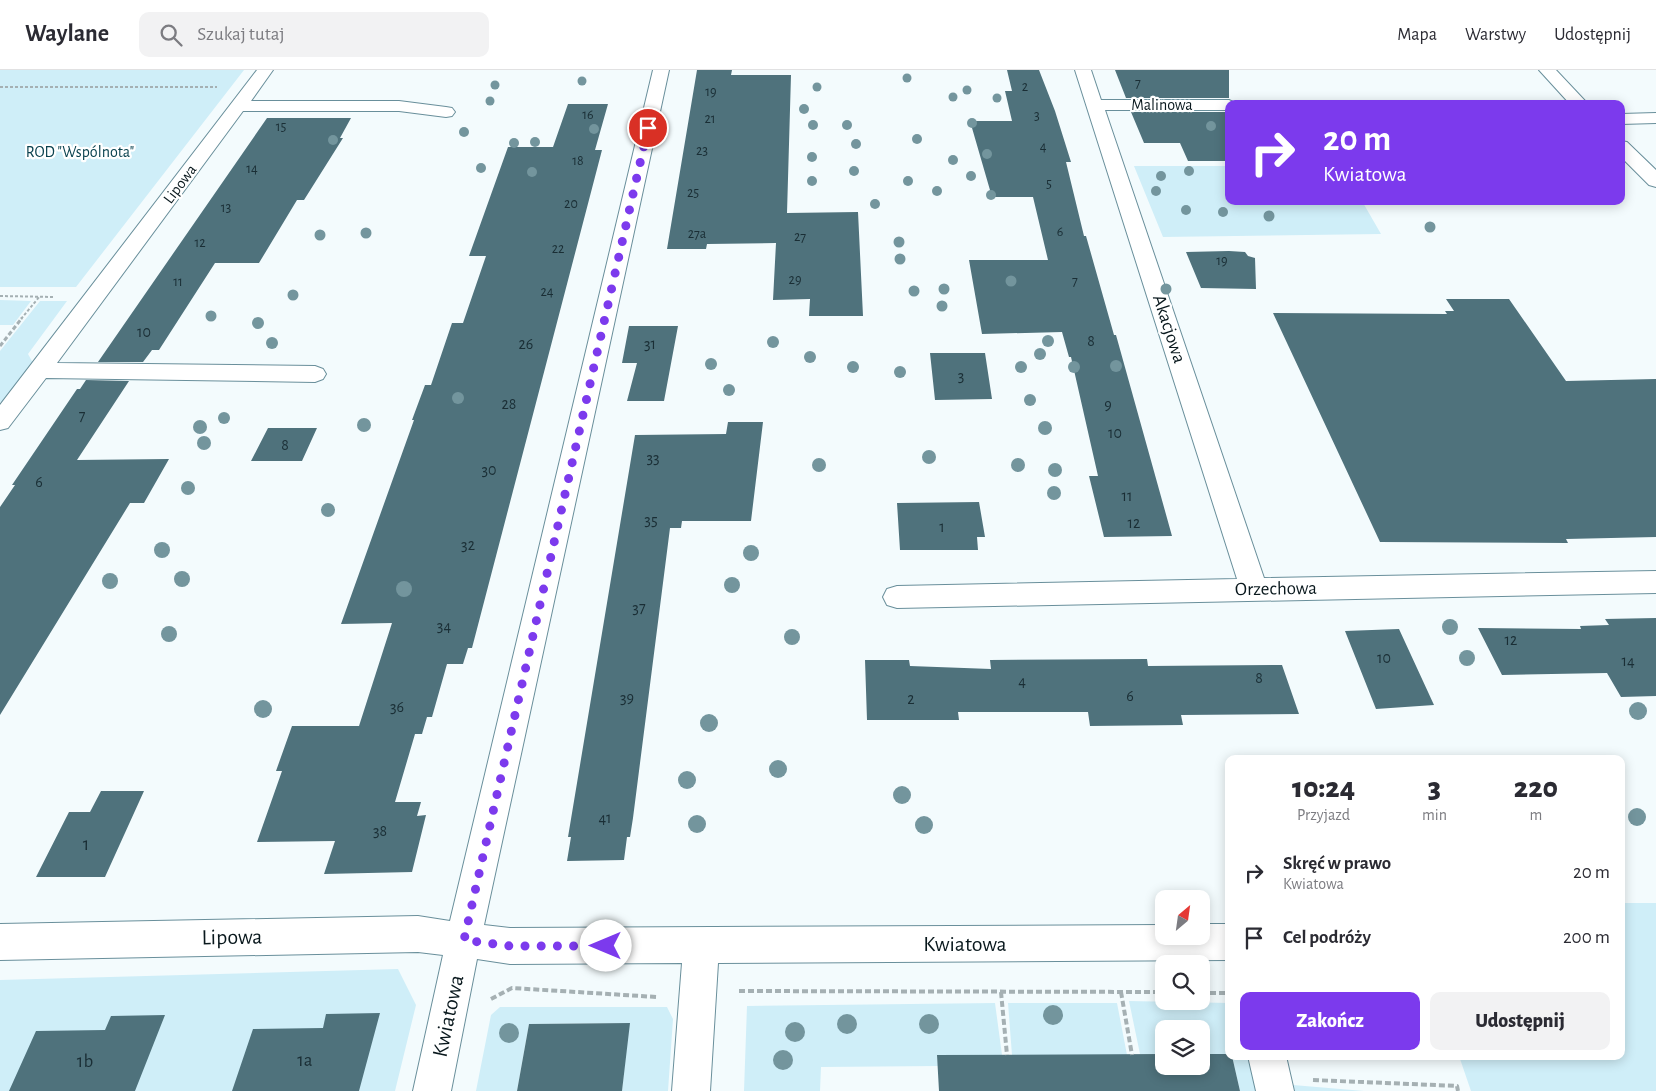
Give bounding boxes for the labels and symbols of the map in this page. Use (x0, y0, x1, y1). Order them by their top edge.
house number: 7 (1135, 76, 1141, 90)
house number: 2 (1022, 80, 1028, 94)
house number: 19 (705, 85, 717, 99)
street label: Malinowa (1131, 97, 1193, 113)
pin (627, 107, 669, 149)
house number: 16 (582, 108, 594, 122)
house number: 3 (1034, 109, 1040, 123)
house number: 21 (704, 112, 716, 126)
house number: 15 (276, 120, 286, 134)
house number: 4 (1040, 140, 1047, 154)
park label: ROD "Wspólnota" (26, 144, 134, 160)
house number: 23 (696, 144, 708, 158)
house number: 18 (572, 154, 584, 168)
street label: Lipowa (160, 162, 200, 206)
house number: 14 (246, 162, 258, 176)
house number: 5 (1046, 177, 1052, 191)
house number: 25 (687, 186, 699, 200)
house number: 20 (564, 197, 578, 211)
house number: 13 (221, 201, 232, 215)
house number: 6 (1057, 225, 1063, 239)
house number: 27a (688, 227, 707, 241)
house number: 27 (794, 230, 806, 244)
house number: 12 (194, 236, 206, 250)
house number: 22 (552, 242, 564, 256)
house number: 19 (1216, 254, 1228, 268)
house number: 29 (789, 273, 801, 287)
house number: 7 (1072, 274, 1078, 288)
house number: 11 (173, 275, 183, 289)
house number: 24 (540, 285, 554, 299)
street label: Akacjowa (1149, 292, 1189, 366)
house number: 10 (137, 324, 151, 340)
house number: 8 (1087, 333, 1095, 349)
house number: 26 (519, 336, 533, 352)
house number: 31 (644, 336, 656, 352)
house number: 3 (958, 368, 964, 384)
house number: 28 (502, 396, 516, 412)
house number: 9 (1104, 397, 1112, 413)
house number: 7 (79, 408, 86, 424)
house number: 10 (1108, 425, 1122, 441)
house number: 8 (281, 437, 289, 453)
house number: 33 (646, 450, 660, 466)
house number: 30 (481, 462, 497, 478)
house number: 6 (35, 474, 43, 490)
house number: 11 (1121, 488, 1133, 504)
house number: 35 (644, 512, 658, 528)
house number: 12 (1128, 515, 1140, 531)
house number: 1 (939, 519, 945, 535)
house number: 32 (461, 537, 475, 553)
street label: Orzechowa (1235, 579, 1317, 599)
house number: 37 (632, 600, 646, 616)
house number: 34 (437, 618, 451, 634)
house number: 12 (1505, 632, 1517, 648)
house number: 10 (1377, 650, 1391, 666)
house number: 14 (1621, 653, 1635, 669)
house number: 8 (1255, 670, 1263, 686)
house number: 4 (1018, 673, 1026, 689)
house number: 6 (1126, 688, 1134, 704)
house number: 39 (620, 690, 634, 706)
house number: 2 (907, 691, 915, 707)
house number: 36 (390, 699, 404, 715)
house number: 41 (598, 810, 612, 826)
house number: 38 (373, 823, 387, 839)
house number: 1 (83, 835, 89, 854)
north arrow (1155, 890, 1210, 945)
position arrow (579, 919, 631, 971)
street label: Lipowa (201, 925, 263, 949)
street label: Kwiatowa (923, 933, 1007, 955)
street label: Kwiatowa (429, 973, 467, 1059)
house number: 1a (297, 1051, 313, 1070)
house number: 1b (77, 1052, 93, 1071)

